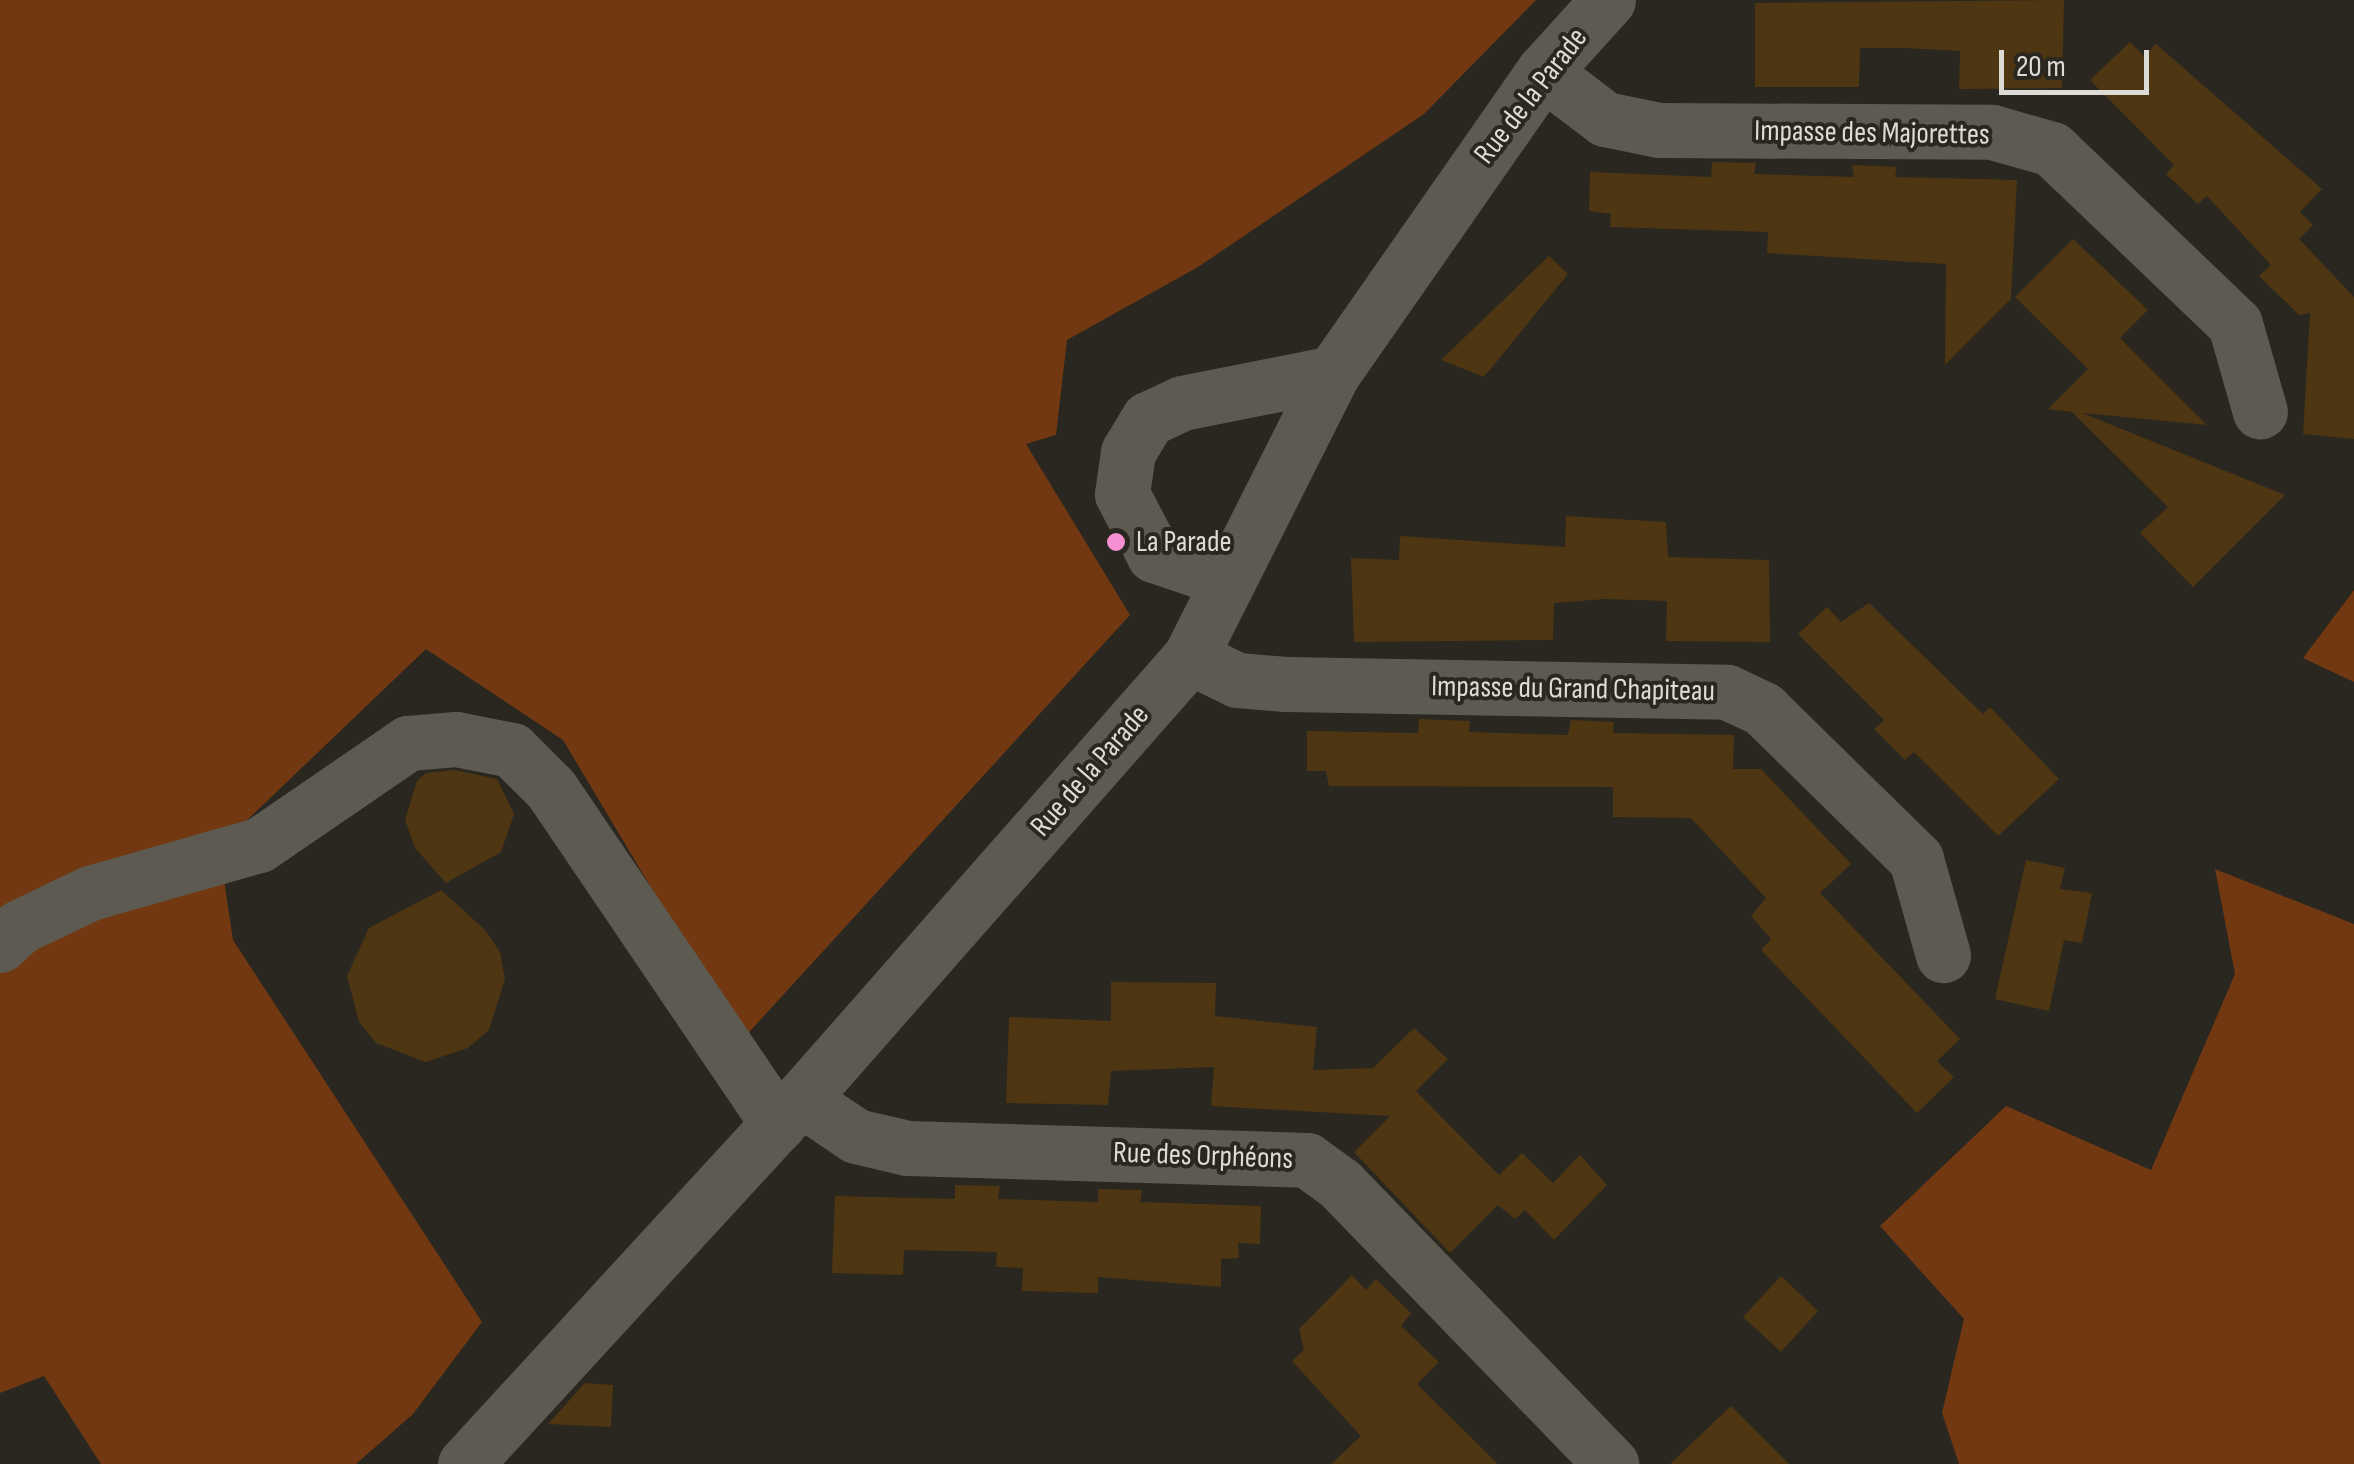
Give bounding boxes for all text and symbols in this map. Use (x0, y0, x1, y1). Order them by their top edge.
street label: Rue de la Parade (1467, 21, 1595, 171)
scale bar (2004, 30, 2154, 92)
text: 20 m (2016, 49, 2066, 85)
street label: Impasse des Majorettes (1754, 113, 1990, 153)
place label: La Parade (1136, 524, 1231, 560)
marker: La Parade (1105, 531, 1127, 553)
street label: Impasse du Grand Chapiteau (1431, 669, 1715, 709)
street label: Rue de la Parade (1023, 698, 1157, 844)
street label: Rue des Orphéons (1112, 1135, 1294, 1177)

